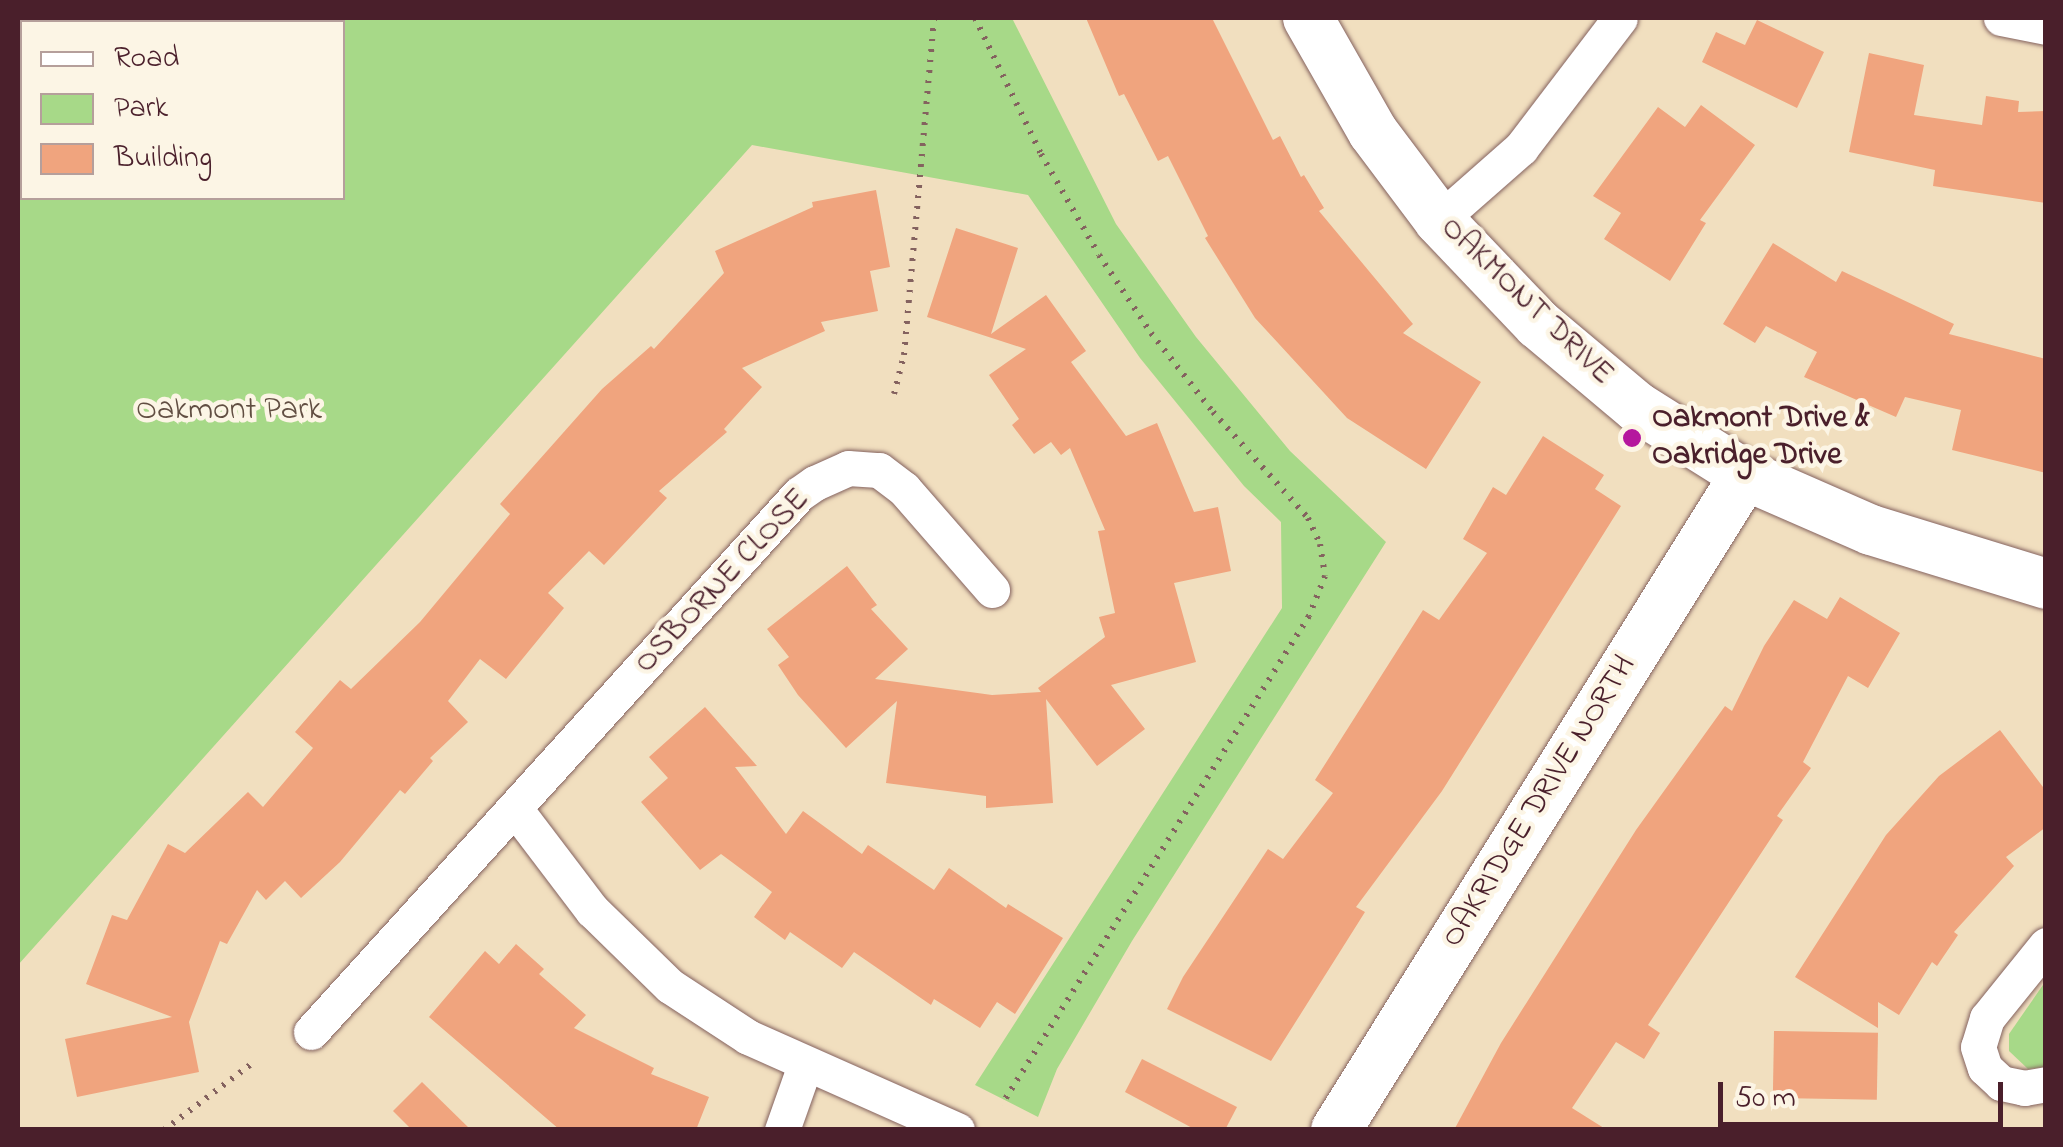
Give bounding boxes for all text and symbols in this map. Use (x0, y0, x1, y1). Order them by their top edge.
legend (20, 20, 345, 200)
text: Road (114, 37, 179, 81)
text: Park (114, 87, 168, 131)
text: Building (114, 137, 212, 181)
street label: OAKMONT DRIVE (1431, 210, 1621, 394)
park label: Oakmont Park (136, 392, 322, 430)
place label: Oakmont Drive & Oakridge Drive (1652, 401, 1870, 476)
marker: Oakmont Drive & Oakridge Drive (1621, 427, 1643, 449)
street label: OSBORNE CLOSE (627, 481, 819, 683)
street label: OAKRIDGE DRIVE NORTH (1434, 649, 1646, 955)
scale bar (1723, 1062, 2008, 1124)
text: 50 m (1735, 1077, 1796, 1121)

